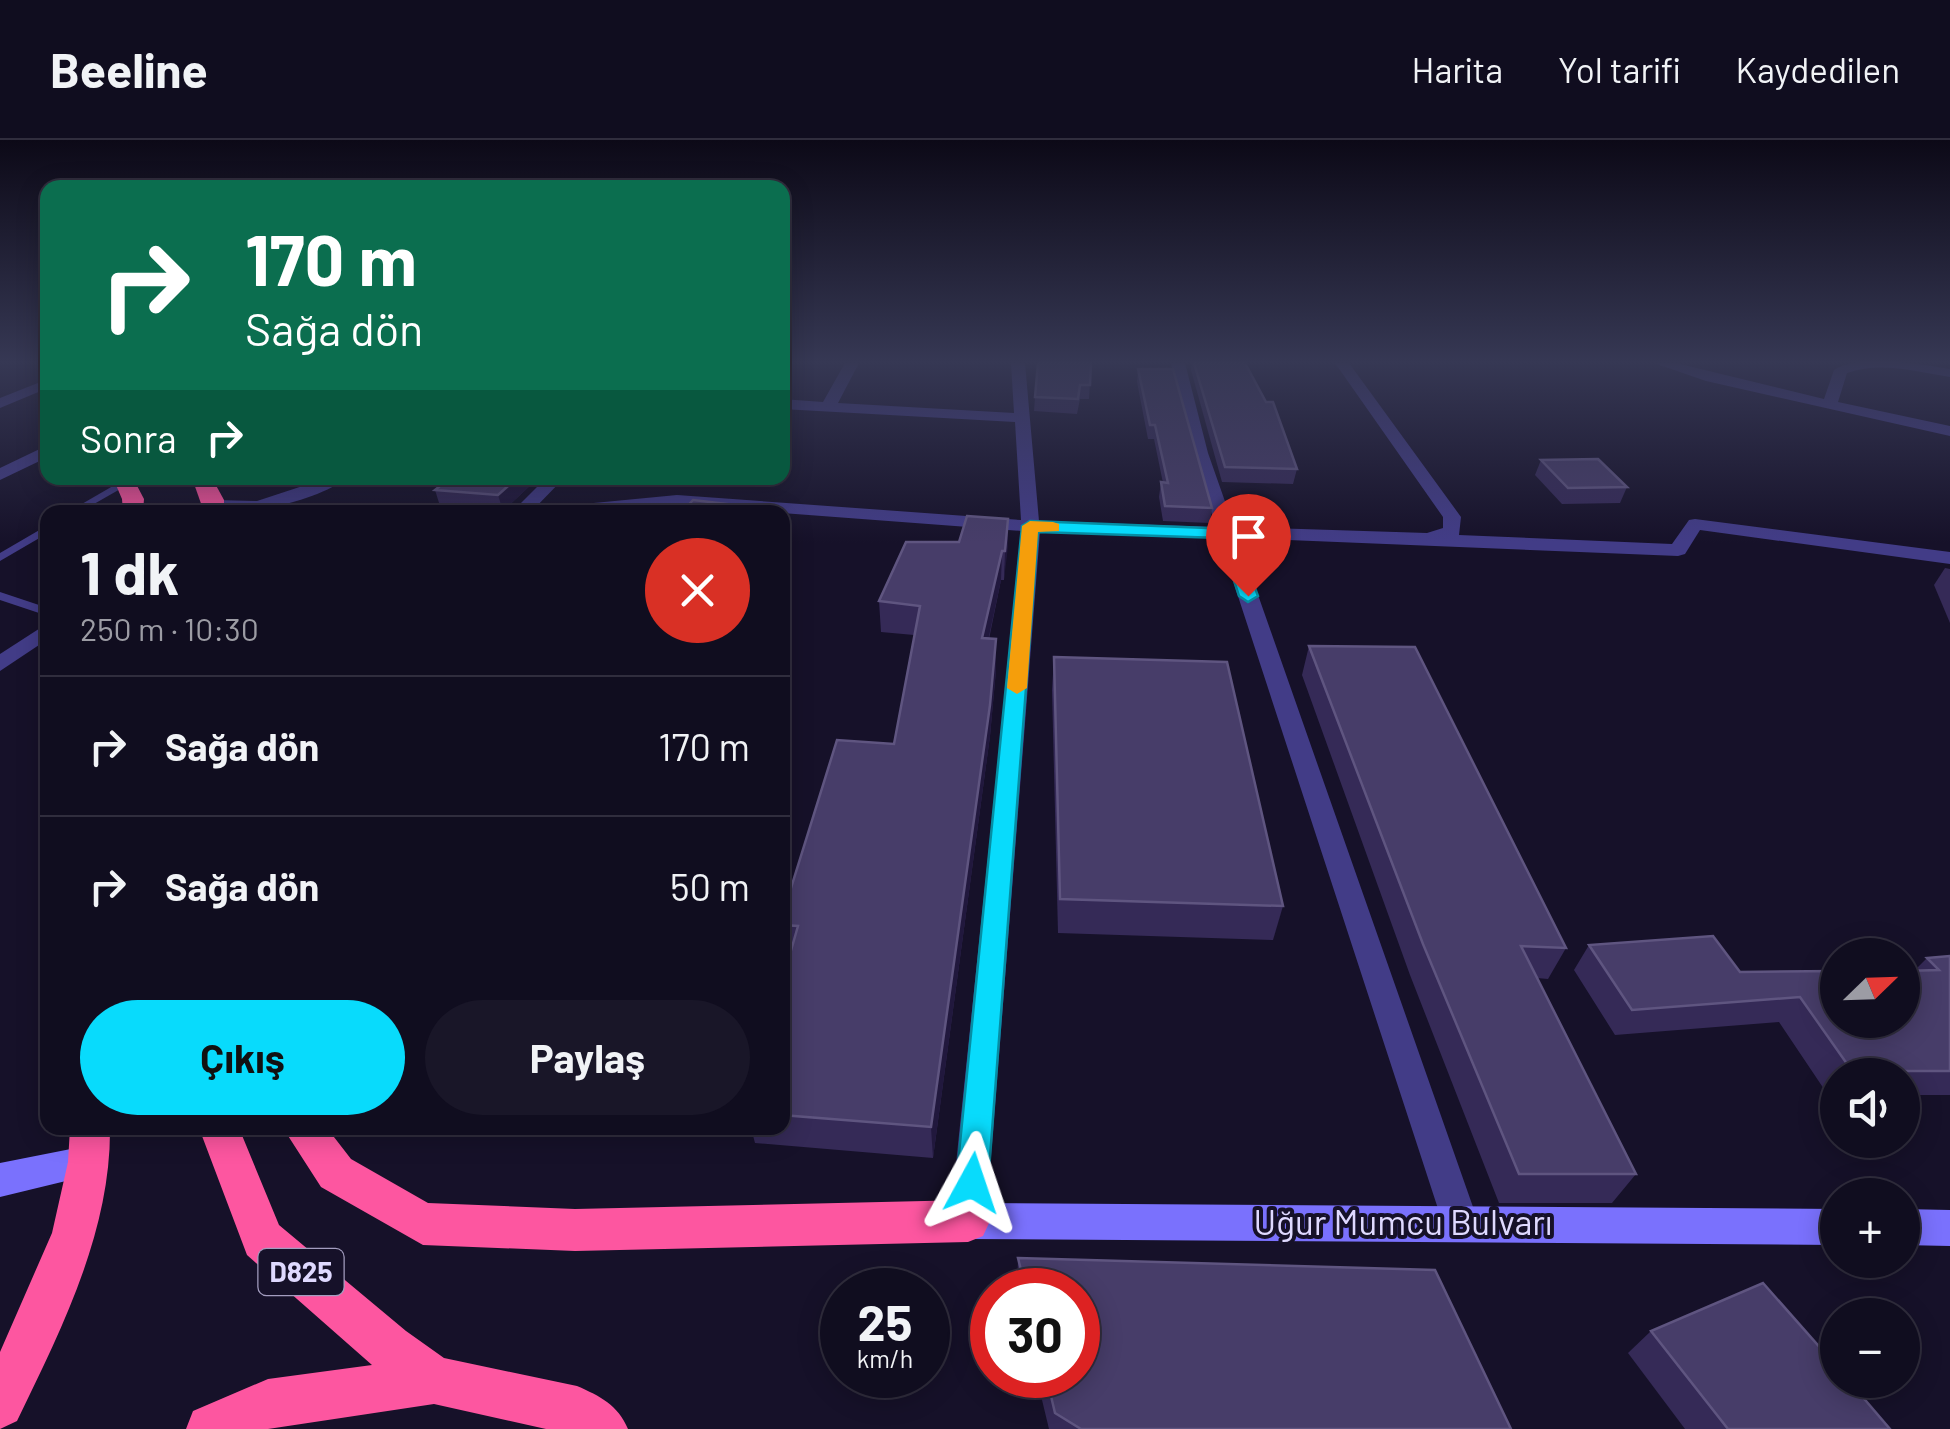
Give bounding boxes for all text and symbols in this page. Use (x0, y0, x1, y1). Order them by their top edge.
text: Beeline (50, 40, 208, 98)
text: Harita (1412, 48, 1503, 90)
text: Yol tarifi (1558, 48, 1681, 90)
text: Kaydedilen (1736, 48, 1900, 90)
text: 170 m (245, 216, 417, 300)
icon: right (80, 220, 210, 350)
text: Sağa dön (245, 301, 423, 355)
icon: right (197, 410, 252, 465)
text: Sonra (80, 415, 177, 461)
pin (1206, 494, 1291, 597)
icon: arrive (1221, 509, 1276, 564)
text: 1 dk (80, 535, 179, 607)
button: close (645, 538, 750, 643)
text: 250 m · 10:30 (80, 609, 259, 647)
icon: right (80, 719, 135, 774)
text: Sağa dön (165, 723, 319, 769)
text: 170 m (658, 723, 750, 769)
icon: right (80, 859, 135, 914)
text: Sağa dön (165, 863, 319, 909)
text: 50 m (670, 863, 750, 909)
north arrow (1820, 938, 1920, 1038)
map controls (1820, 938, 1920, 1398)
button: Çıkış (80, 1000, 405, 1115)
button: Paylaş (425, 1000, 750, 1115)
button: sound (1820, 1058, 1920, 1158)
position arrow (920, 1131, 1024, 1235)
button: + (1820, 1178, 1920, 1278)
street label: Uğur Mumcu Bulvarı (1254, 1200, 1552, 1242)
road number: D825 (258, 1249, 344, 1295)
speed limit sign: 30 (970, 1268, 1100, 1398)
text: 25 (858, 1291, 912, 1351)
button: − (1820, 1298, 1920, 1398)
text: km/h (857, 1343, 913, 1373)

